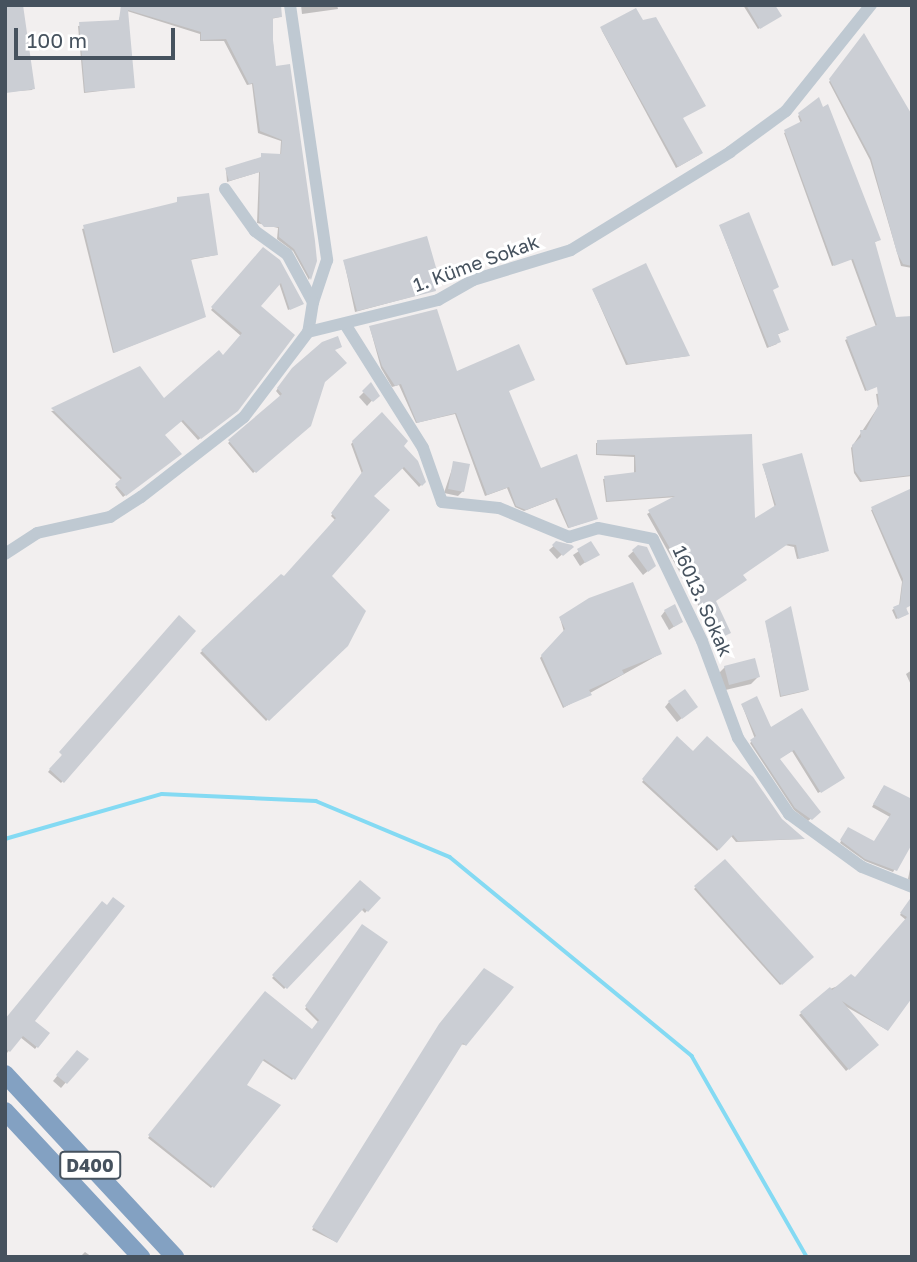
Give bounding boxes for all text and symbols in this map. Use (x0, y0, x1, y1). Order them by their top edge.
scale bar (18, 14, 178, 58)
text: 100 m (27, 27, 87, 53)
street label: 1. Küme Sokak (410, 230, 542, 296)
street label: 16013. Sokak (668, 542, 738, 660)
road number: D400 (58, 1150, 122, 1180)

